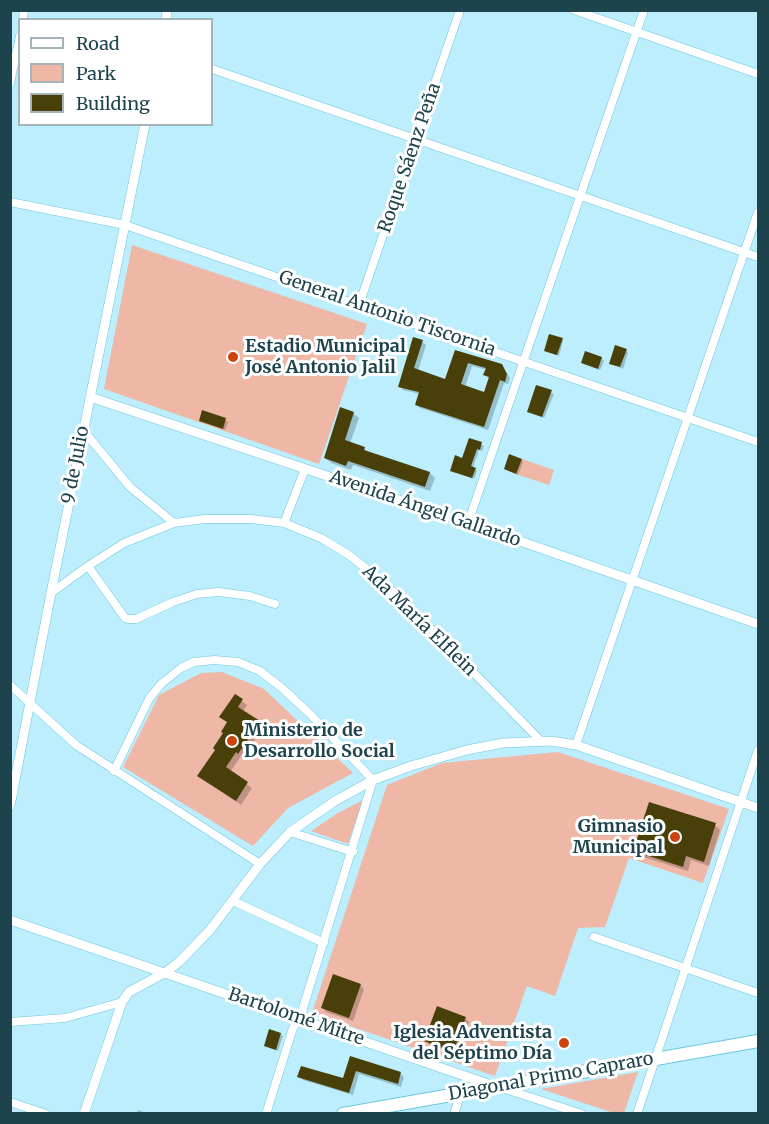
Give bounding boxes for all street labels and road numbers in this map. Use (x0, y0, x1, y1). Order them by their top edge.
street label: Roque Sáenz Peña (374, 80, 446, 236)
street label: General Antonio Tiscornia (276, 267, 498, 361)
street label: 9 de Julio (58, 424, 94, 506)
street label: Avenida Ángel Gallardo (327, 466, 523, 552)
street label: Ada María Elflein (358, 561, 480, 681)
street label: Bartolomé Mitre (225, 984, 367, 1050)
street label: Diagonal Primo Capraro (447, 1048, 655, 1106)

